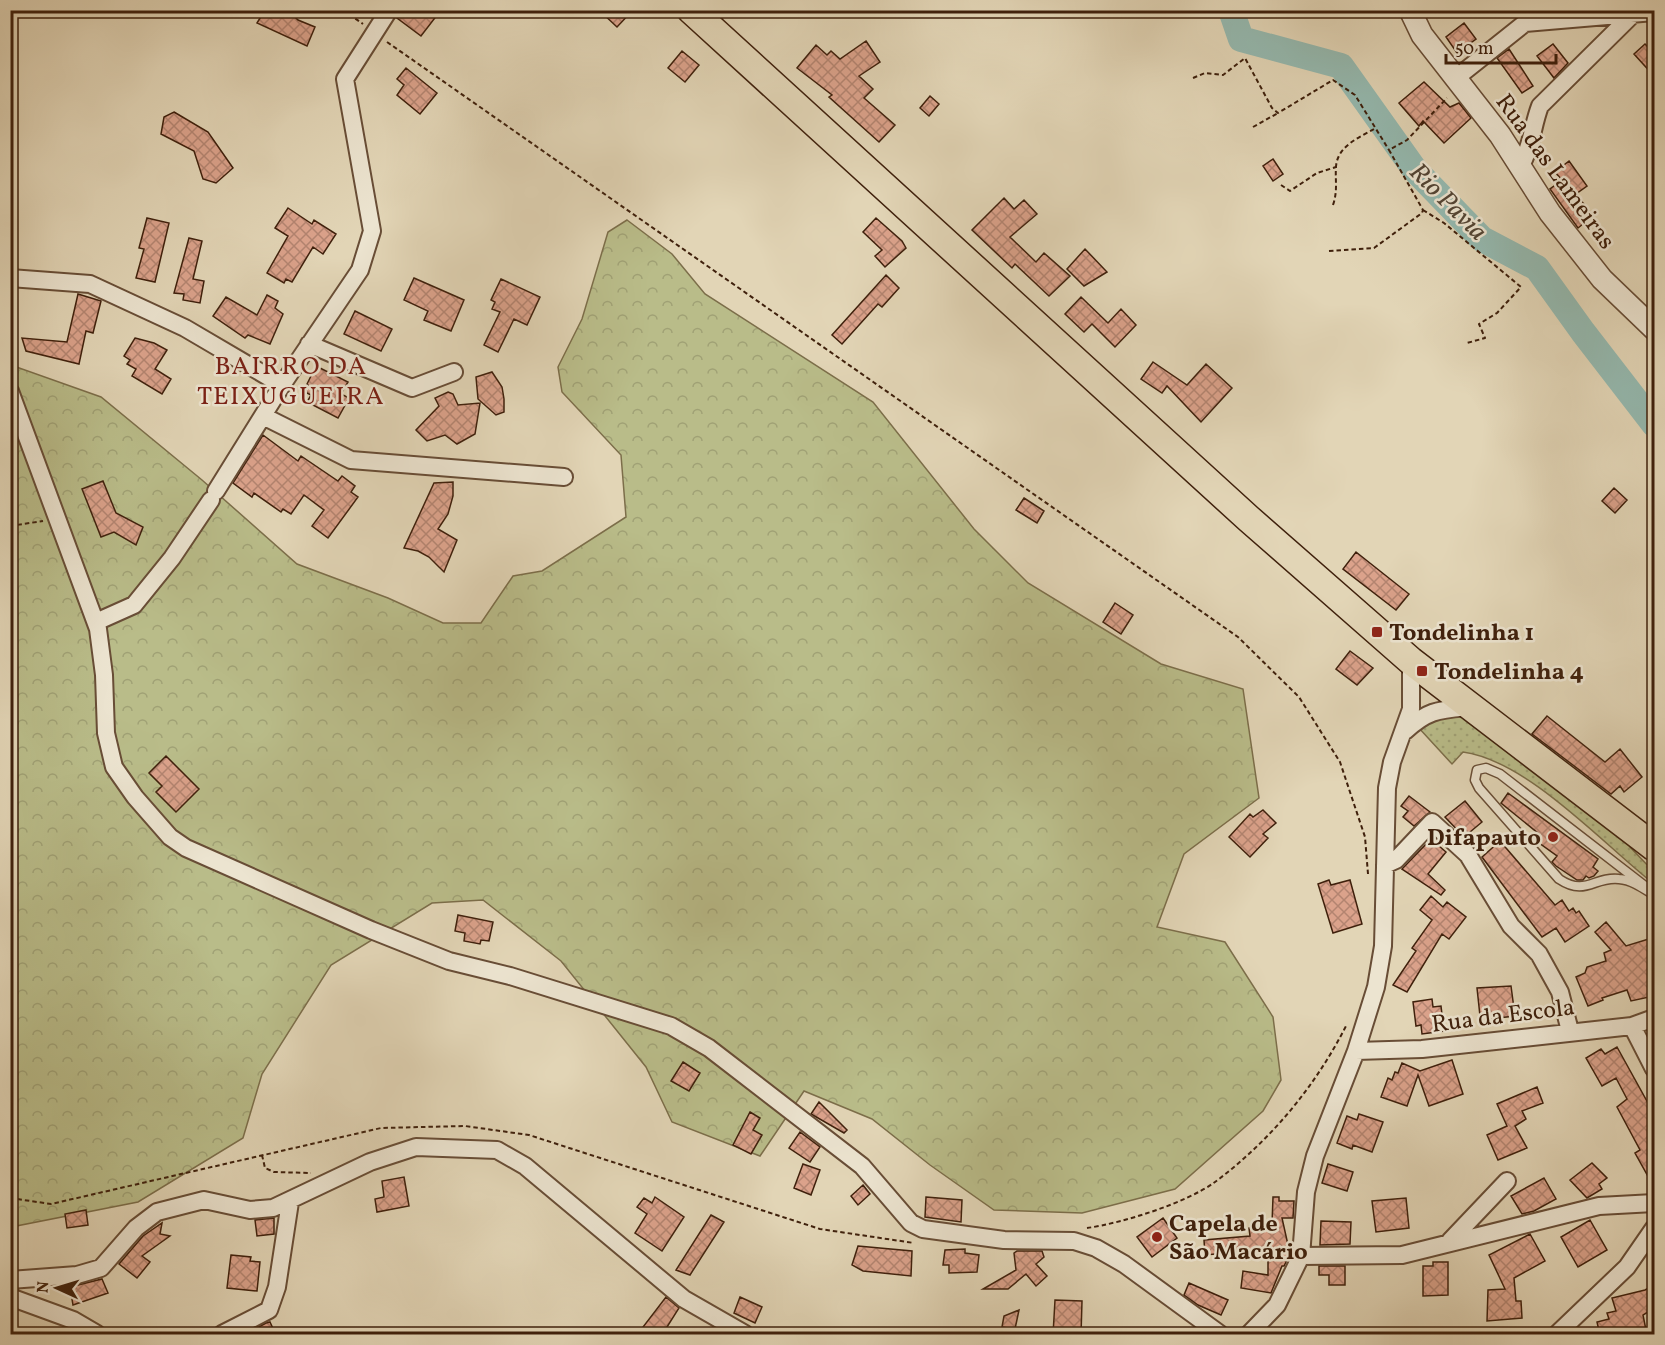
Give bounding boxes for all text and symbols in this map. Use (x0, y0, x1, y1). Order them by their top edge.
scale bar (1446, 27, 1556, 65)
text: 50 m (1455, 37, 1494, 62)
street label: Rua das Lameiras (1486, 87, 1622, 257)
water label: Rio Pavia (1401, 155, 1495, 249)
district label: BAIRRO DA TEIXUGUEIRA (197, 349, 385, 415)
place label: Tondelinha 1 (1389, 617, 1534, 651)
marker: Tondelinha 1 (1370, 625, 1384, 639)
place label: Tondelinha 4 (1434, 656, 1584, 690)
marker: Tondelinha 4 (1415, 664, 1429, 678)
place label: Difapauto (1427, 822, 1541, 856)
marker: Difapauto (1546, 830, 1560, 844)
street label: Rua da Escola (1430, 991, 1577, 1043)
place label: Capela de São Macário (1169, 1208, 1308, 1270)
marker: Capela de São Macário (1150, 1230, 1164, 1244)
north arrow (27, 1258, 87, 1318)
text: N (33, 1280, 55, 1294)

